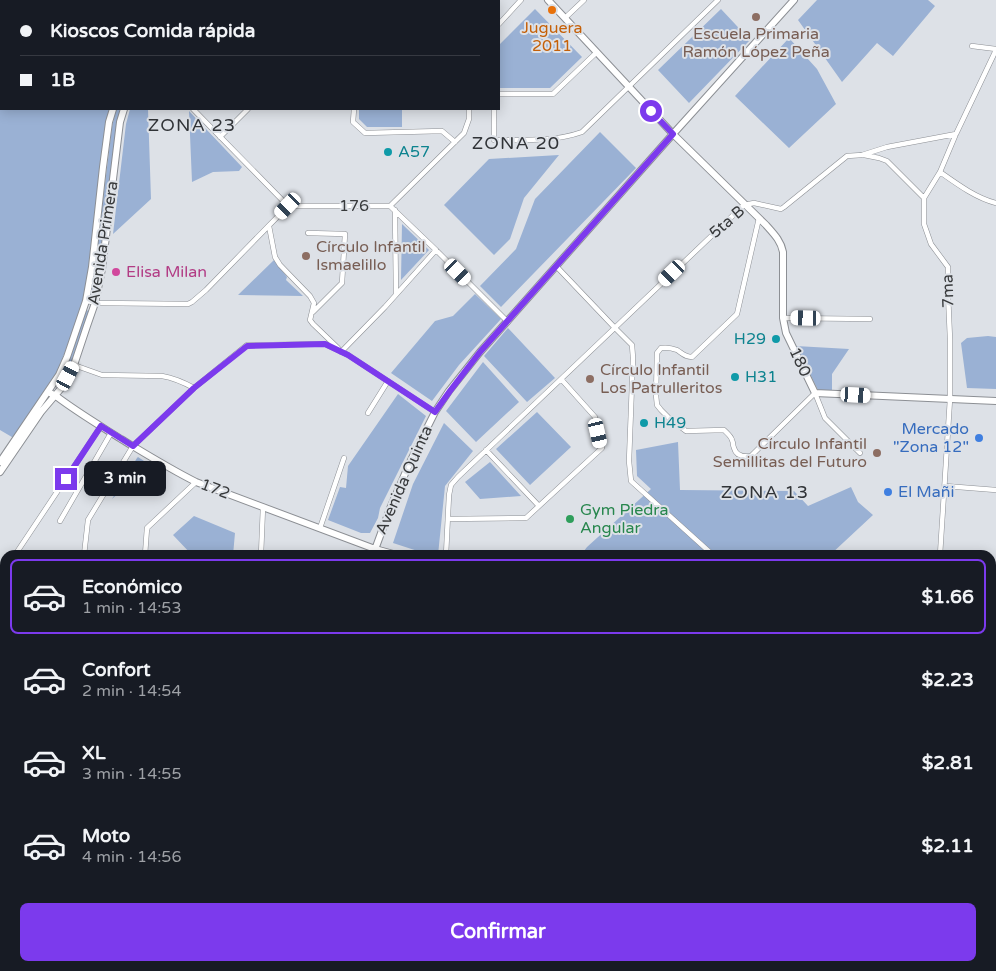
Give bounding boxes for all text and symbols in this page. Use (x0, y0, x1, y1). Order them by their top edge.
marker: Juguera 2011 (546, 4, 558, 16)
marker: Escuela Primaria Ramón López Peña (750, 11, 762, 23)
place label: Juguera 2011 (521, 18, 583, 56)
text: Kioscos Comida rápida (50, 20, 255, 42)
place label: Escuela Primaria Ramón López Peña (682, 24, 830, 62)
text: 1B (50, 69, 75, 91)
route start (640, 100, 662, 122)
district label: ZONA 23 (148, 114, 236, 136)
district label: ZONA 20 (472, 132, 560, 154)
place label: A57 (398, 142, 430, 162)
marker: A57 (382, 146, 394, 158)
street label: Avenida Primera (83, 180, 123, 306)
car (272, 190, 303, 222)
street label: 176 (339, 196, 369, 216)
street label: 5ta B (705, 201, 749, 243)
place label: Círculo Infantil Ismaelillo (316, 237, 426, 275)
marker: Círculo Infantil Ismaelillo (300, 250, 312, 262)
car (442, 256, 473, 288)
car (655, 257, 688, 289)
place label: Elisa Milan (126, 262, 207, 282)
marker: Elisa Milan (110, 266, 122, 278)
street label: 7ma (937, 274, 959, 308)
car (790, 310, 821, 326)
place label: H29 (734, 329, 766, 349)
marker: H29 (770, 333, 782, 345)
street label: 180 (785, 344, 815, 380)
car (54, 359, 81, 393)
place label: Círculo Infantil Los Patrulleritos (600, 360, 722, 398)
place label: H31 (745, 367, 777, 387)
marker: H31 (729, 371, 741, 383)
marker: Círculo Infantil Los Patrulleritos (584, 373, 596, 385)
car (840, 387, 871, 403)
place label: H49 (654, 413, 686, 433)
car (587, 417, 608, 449)
marker: H49 (638, 417, 650, 429)
place label: Mercado "Zona 12" (893, 419, 969, 457)
street label: Avenida Quinta (371, 422, 437, 538)
marker: Mercado "Zona 12" (973, 432, 985, 444)
place label: Círculo Infantil Semillitas del Futuro (713, 434, 867, 472)
marker: Círculo Infantil Semillitas del Futuro (871, 447, 883, 459)
callout: 3 min (84, 462, 166, 496)
route end (55, 468, 77, 490)
text: 3 min (104, 468, 146, 488)
street label: 172 (197, 474, 233, 504)
district label: ZONA 13 (721, 481, 809, 503)
place label: El Mañi (898, 482, 955, 502)
marker: El Mañi (882, 486, 894, 498)
place label: Gym Piedra Angular (580, 500, 668, 538)
marker: Gym Piedra Angular (564, 513, 576, 525)
icon: car (22, 574, 67, 619)
text: Económico (82, 576, 182, 598)
text: $1.66 (922, 586, 974, 608)
text: 1 min · 14:53 (82, 598, 181, 618)
icon: car (22, 657, 67, 702)
text: Confort (82, 659, 151, 681)
text: $2.23 (922, 669, 974, 691)
text: 2 min · 14:54 (82, 681, 181, 701)
icon: car (22, 740, 67, 785)
text: XL (82, 742, 106, 764)
text: $2.81 (922, 752, 974, 774)
text: 3 min · 14:55 (82, 764, 181, 784)
icon: car (22, 823, 67, 868)
text: Moto (82, 825, 130, 847)
text: $2.11 (922, 835, 974, 857)
text: 4 min · 14:56 (82, 847, 181, 867)
button: Confirmar (20, 903, 976, 961)

